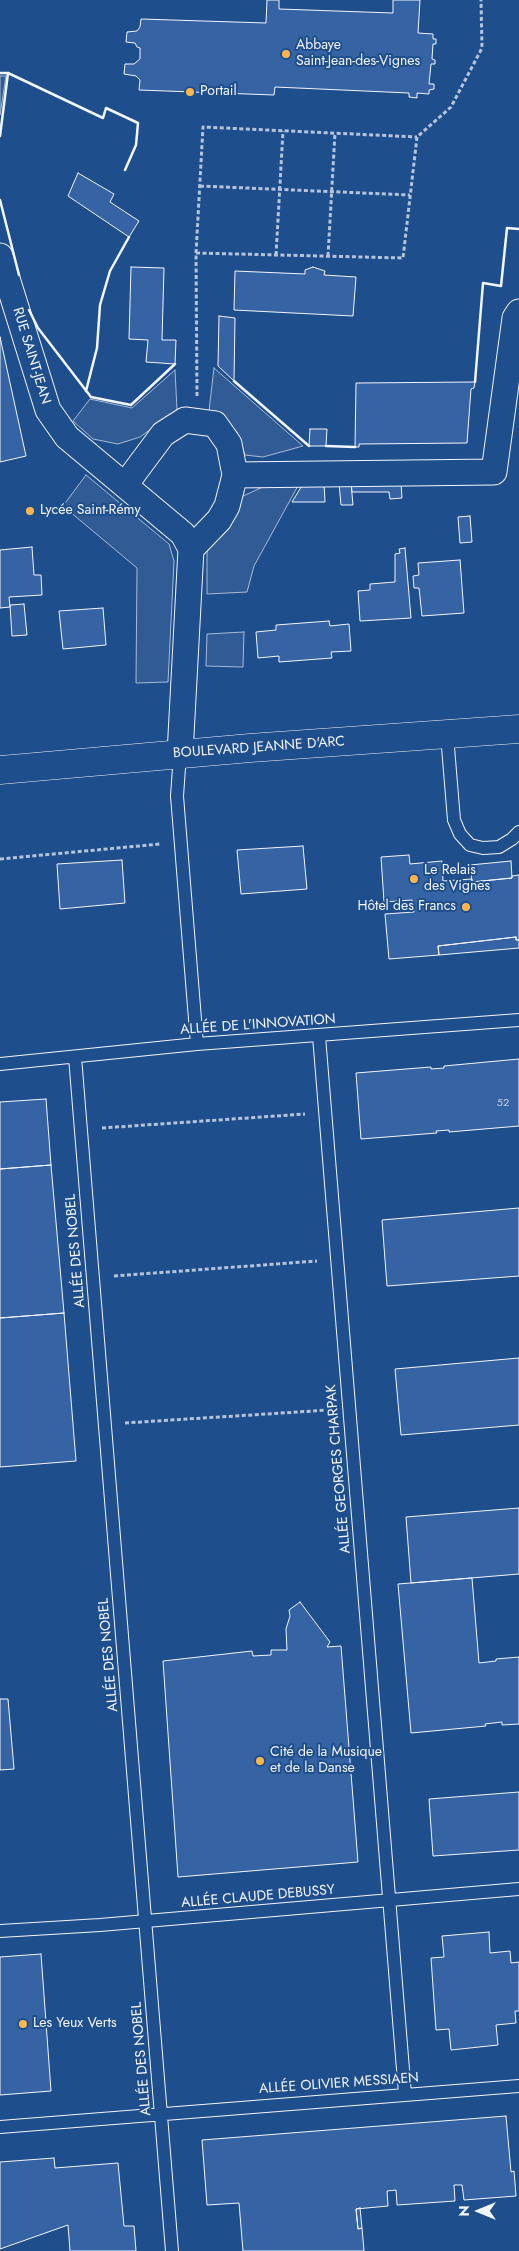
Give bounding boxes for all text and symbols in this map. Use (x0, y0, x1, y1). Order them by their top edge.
place label: Abbaye Saint-Jean-des-Vignes (296, 38, 420, 70)
marker: Abbaye Saint-Jean-des-Vignes (280, 48, 292, 60)
place label: Portail (200, 84, 237, 100)
marker: Portail (184, 86, 196, 98)
street label: RUE SAINT-JEAN (8, 306, 54, 406)
place label: Lycée Saint-Rémy (40, 503, 141, 519)
marker: Lycée Saint-Rémy (24, 505, 36, 517)
street label: BOULEVARD JEANNE D'ARC (172, 734, 346, 762)
place label: Le Relais des Vignes (424, 863, 490, 896)
marker: Le Relais des Vignes (408, 873, 420, 885)
place label: Hôtel des Francs (357, 899, 456, 915)
marker: Hôtel des Francs (460, 901, 472, 913)
street label: ALLÉE DE L'INNOVATION (180, 1011, 336, 1039)
house number: 52 (497, 1096, 509, 1110)
street label: ALLÉE DES NOBEL (63, 1193, 89, 1309)
street label: ALLÉE GEORGES CHARPAK (323, 1384, 355, 1554)
street label: ALLÉE DES NOBEL (96, 1597, 122, 1713)
place label: Cité de la Musique et de la Danse (270, 1745, 382, 1778)
marker: Cité de la Musique et de la Danse (254, 1755, 266, 1767)
street label: ALLÉE CLAUDE DEBUSSY (180, 1882, 336, 1912)
street label: ALLÉE DES NOBEL (129, 2001, 155, 2117)
place label: Les Yeux Verts (33, 2016, 117, 2032)
marker: Les Yeux Verts (17, 2018, 29, 2030)
street label: ALLÉE OLIVIER MESSIAEN (258, 2070, 420, 2098)
north arrow (454, 2186, 504, 2236)
text: N (454, 2205, 474, 2217)

